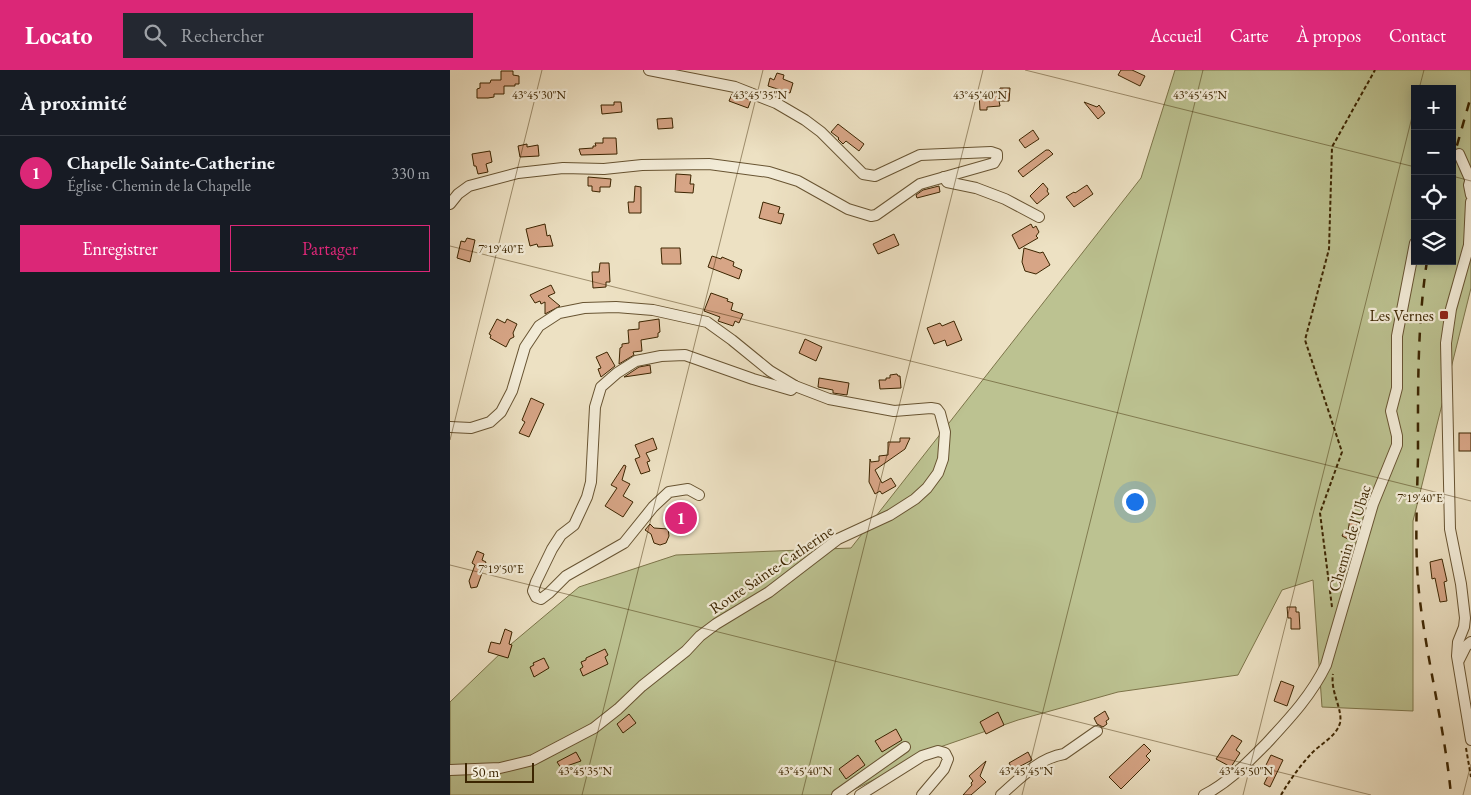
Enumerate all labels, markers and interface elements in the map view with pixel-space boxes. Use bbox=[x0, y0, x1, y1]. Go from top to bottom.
search box bbox=[123, 13, 473, 58]
text: Locato bbox=[25, 20, 93, 51]
icon: search bbox=[141, 21, 169, 49]
text: Rechercher bbox=[181, 23, 264, 48]
text: Accueil bbox=[1150, 24, 1202, 47]
text: Carte bbox=[1230, 24, 1269, 47]
text: À propos bbox=[1297, 24, 1361, 47]
text: Contact bbox=[1389, 24, 1446, 47]
map controls bbox=[1411, 85, 1456, 265]
button: + bbox=[1411, 85, 1456, 130]
text: 43°45'30"N bbox=[512, 87, 566, 103]
text: 43°45'35"N bbox=[733, 87, 787, 103]
text: 43°45'40"N bbox=[953, 87, 1007, 103]
text: 43°45'45"N bbox=[1173, 87, 1227, 103]
text: À proximité bbox=[20, 89, 127, 116]
button: − bbox=[1411, 130, 1456, 175]
text: Chapelle Sainte-Catherine bbox=[67, 150, 275, 175]
text: 1 bbox=[32, 163, 40, 184]
text: 330 m bbox=[391, 163, 430, 184]
text: Église · Chemin de la Chapelle bbox=[67, 175, 251, 196]
button: locate bbox=[1411, 175, 1456, 220]
button: layers bbox=[1411, 220, 1456, 265]
button: Enregistrer bbox=[20, 225, 220, 272]
button: Partager bbox=[230, 225, 430, 272]
text: 7°19'40"E bbox=[478, 241, 524, 257]
place label: Les Vernes bbox=[1369, 305, 1434, 326]
marker: Les Vernes bbox=[1438, 309, 1450, 321]
street label: Chemin de l'Ubac bbox=[1323, 482, 1376, 594]
your location bbox=[1122, 489, 1148, 515]
text: 7°19'40"E bbox=[1397, 490, 1443, 506]
pin: 1 bbox=[665, 499, 697, 537]
street label: Route Sainte-Catherine bbox=[705, 520, 837, 619]
text: 7°19'50"E bbox=[478, 561, 524, 577]
scale bar bbox=[465, 760, 534, 783]
text: 50 m bbox=[472, 763, 499, 781]
text: 43°45'35"N bbox=[558, 763, 612, 779]
text: 43°45'40"N bbox=[778, 763, 832, 779]
text: 43°45'45"N bbox=[999, 763, 1053, 779]
text: 43°45'50"N bbox=[1219, 763, 1273, 779]

